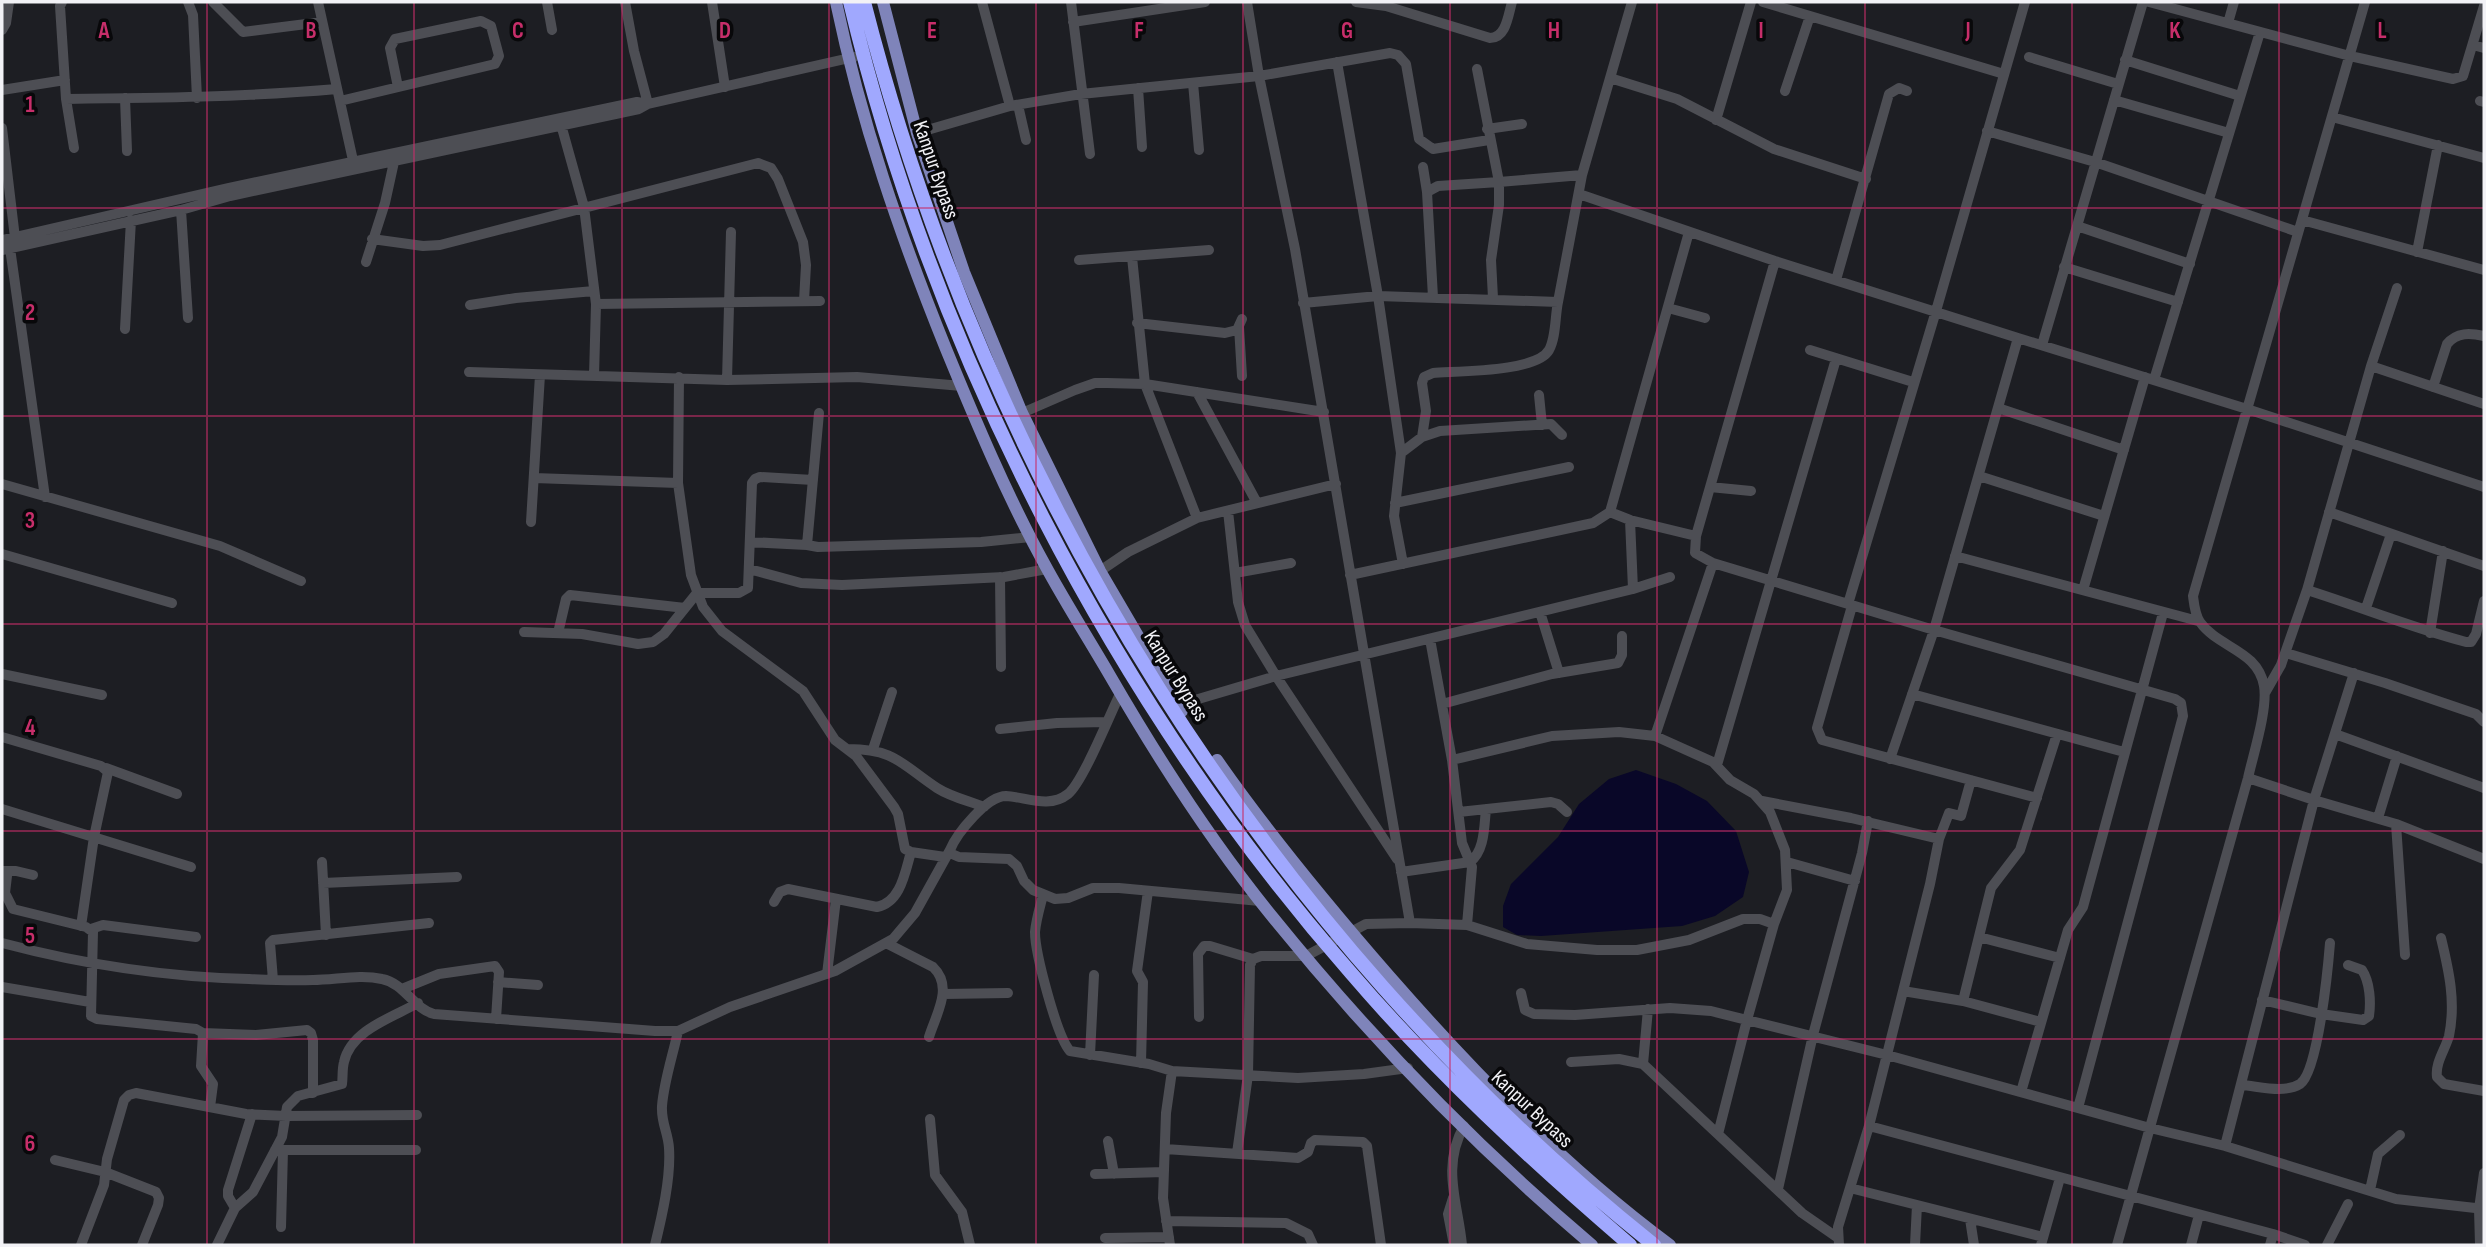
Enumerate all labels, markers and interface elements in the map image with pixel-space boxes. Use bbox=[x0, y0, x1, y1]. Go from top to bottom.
text: A bbox=[98, 17, 111, 45]
text: B bbox=[306, 17, 317, 45]
text: C bbox=[512, 17, 524, 45]
text: D bbox=[719, 17, 731, 45]
text: E bbox=[927, 17, 937, 45]
text: F bbox=[1134, 17, 1144, 45]
text: G bbox=[1341, 17, 1353, 45]
text: H bbox=[1548, 17, 1560, 45]
text: I bbox=[1758, 17, 1764, 45]
text: J bbox=[1964, 17, 1971, 45]
text: K bbox=[2169, 17, 2181, 45]
text: L bbox=[2377, 17, 2387, 45]
text: 1 bbox=[25, 91, 35, 119]
street label: Kanpur Bypass bbox=[908, 118, 964, 222]
text: 2 bbox=[25, 299, 35, 327]
text: 3 bbox=[25, 507, 35, 535]
street label: Kanpur Bypass bbox=[1138, 626, 1214, 726]
text: 4 bbox=[25, 714, 36, 742]
text: 5 bbox=[25, 922, 35, 950]
street label: Kanpur Bypass bbox=[1486, 1065, 1578, 1153]
text: 6 bbox=[25, 1130, 35, 1158]

